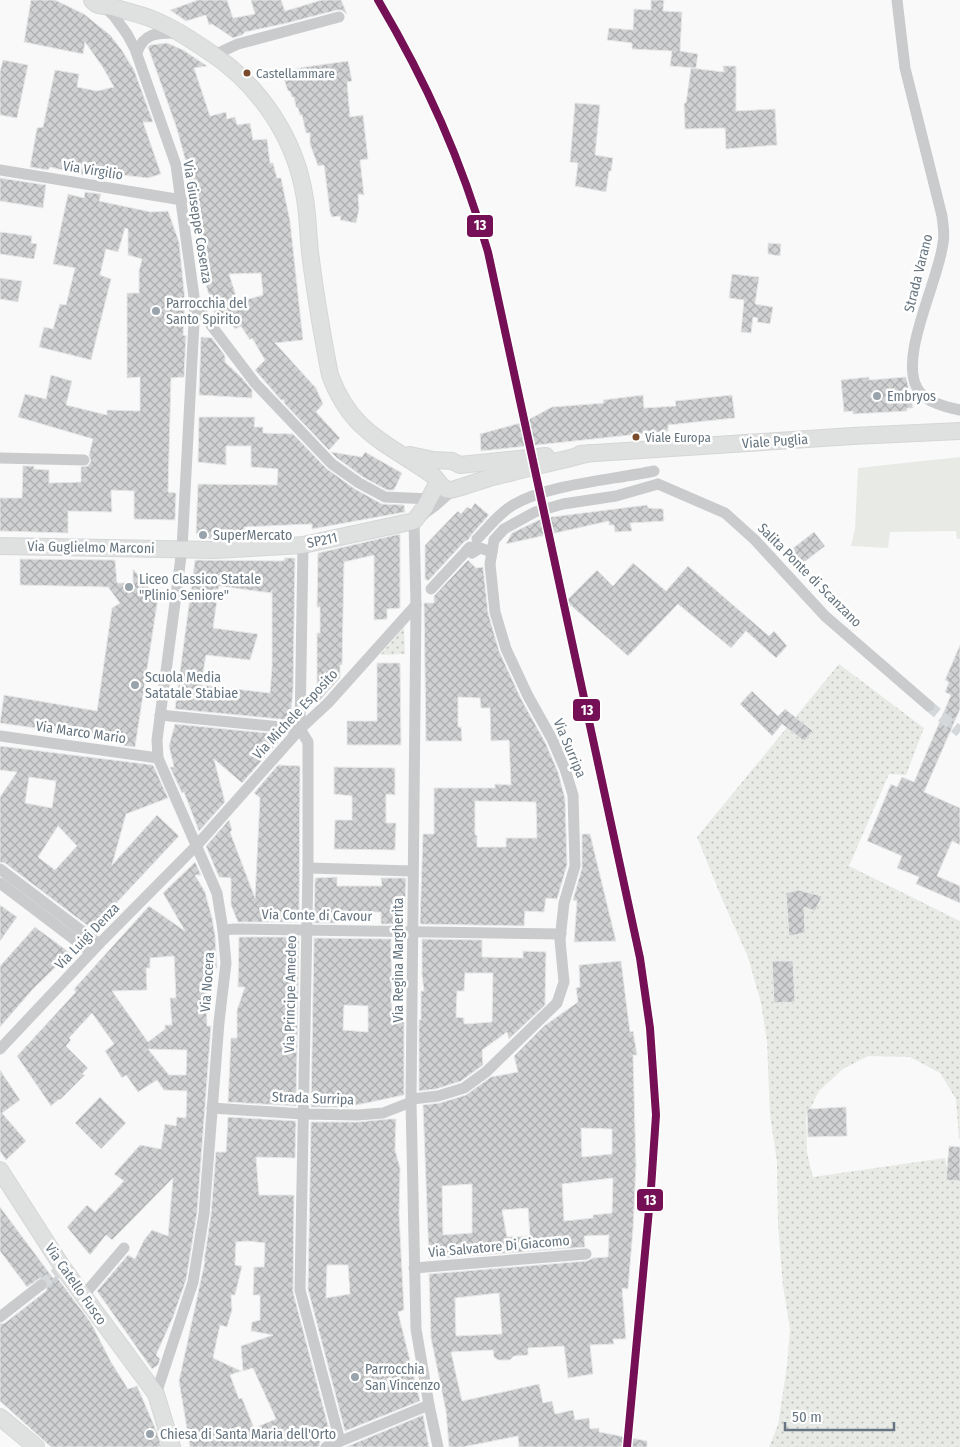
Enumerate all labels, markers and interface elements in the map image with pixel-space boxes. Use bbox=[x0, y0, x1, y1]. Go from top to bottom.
place label: Castellammare bbox=[256, 66, 335, 81]
marker: Castellammare bbox=[242, 68, 252, 78]
street label: Via Virgilio bbox=[62, 157, 124, 184]
street label: Via Giuseppe Cosenza bbox=[179, 159, 216, 285]
line badge: 13 bbox=[466, 214, 494, 238]
text: 13 bbox=[474, 217, 487, 234]
street label: Strada Varano bbox=[901, 232, 936, 314]
place label: Parrocchia del Santo Spirito bbox=[166, 295, 247, 328]
marker: Parrocchia del Santo Spirito bbox=[150, 305, 162, 317]
place label: Embryos bbox=[887, 388, 936, 405]
marker: Embryos bbox=[871, 390, 883, 402]
place label: Viale Europa bbox=[645, 430, 711, 445]
street label: Viale Puglia bbox=[741, 431, 809, 452]
marker: Viale Europa bbox=[631, 432, 641, 442]
street label: Salita Ponte di Scanzano bbox=[754, 520, 865, 631]
place label: SuperMercato bbox=[213, 527, 292, 544]
marker: SuperMercato bbox=[197, 529, 209, 541]
street label: SP211 bbox=[305, 529, 339, 552]
street label: Via Guglielmo Marconi bbox=[27, 538, 155, 557]
place label: Liceo Classico Statale "Plinio Seniore" bbox=[139, 571, 261, 604]
marker: Liceo Classico Statale "Plinio Seniore" bbox=[123, 581, 135, 593]
street label: Via Michele Esposito bbox=[249, 666, 341, 763]
place label: Scuola Media Satatale Stabiae bbox=[145, 669, 238, 702]
marker: Scuola Media Satatale Stabiae bbox=[129, 679, 141, 691]
line badge: 13 bbox=[572, 698, 601, 722]
text: 13 bbox=[581, 702, 594, 719]
street label: Via Surripa bbox=[549, 716, 590, 780]
street label: Via Marco Mario bbox=[35, 718, 127, 747]
street label: Via Regina Margherita bbox=[390, 897, 407, 1022]
street label: Via Luigi Denza bbox=[51, 900, 123, 973]
street label: Via Conte di Cavour bbox=[262, 906, 373, 925]
street label: Via Principe Amedeo bbox=[281, 935, 300, 1053]
street label: Via Nocera bbox=[197, 951, 218, 1013]
street label: Strada Surripa bbox=[272, 1089, 355, 1108]
line badge: 13 bbox=[636, 1188, 664, 1212]
text: 13 bbox=[644, 1192, 657, 1209]
street label: Via Salvatore Di Giacomo bbox=[428, 1232, 570, 1261]
street label: Via Catello Fusco bbox=[41, 1240, 110, 1328]
place label: Parrocchia San Vincenzo bbox=[365, 1361, 440, 1394]
marker: Parrocchia San Vincenzo bbox=[349, 1371, 361, 1383]
scale bar bbox=[785, 1400, 894, 1432]
text: 50 m bbox=[792, 1408, 822, 1426]
place label: Chiesa di Santa Maria dell'Orto bbox=[160, 1426, 336, 1443]
marker: Chiesa di Santa Maria dell'Orto bbox=[144, 1428, 156, 1440]

